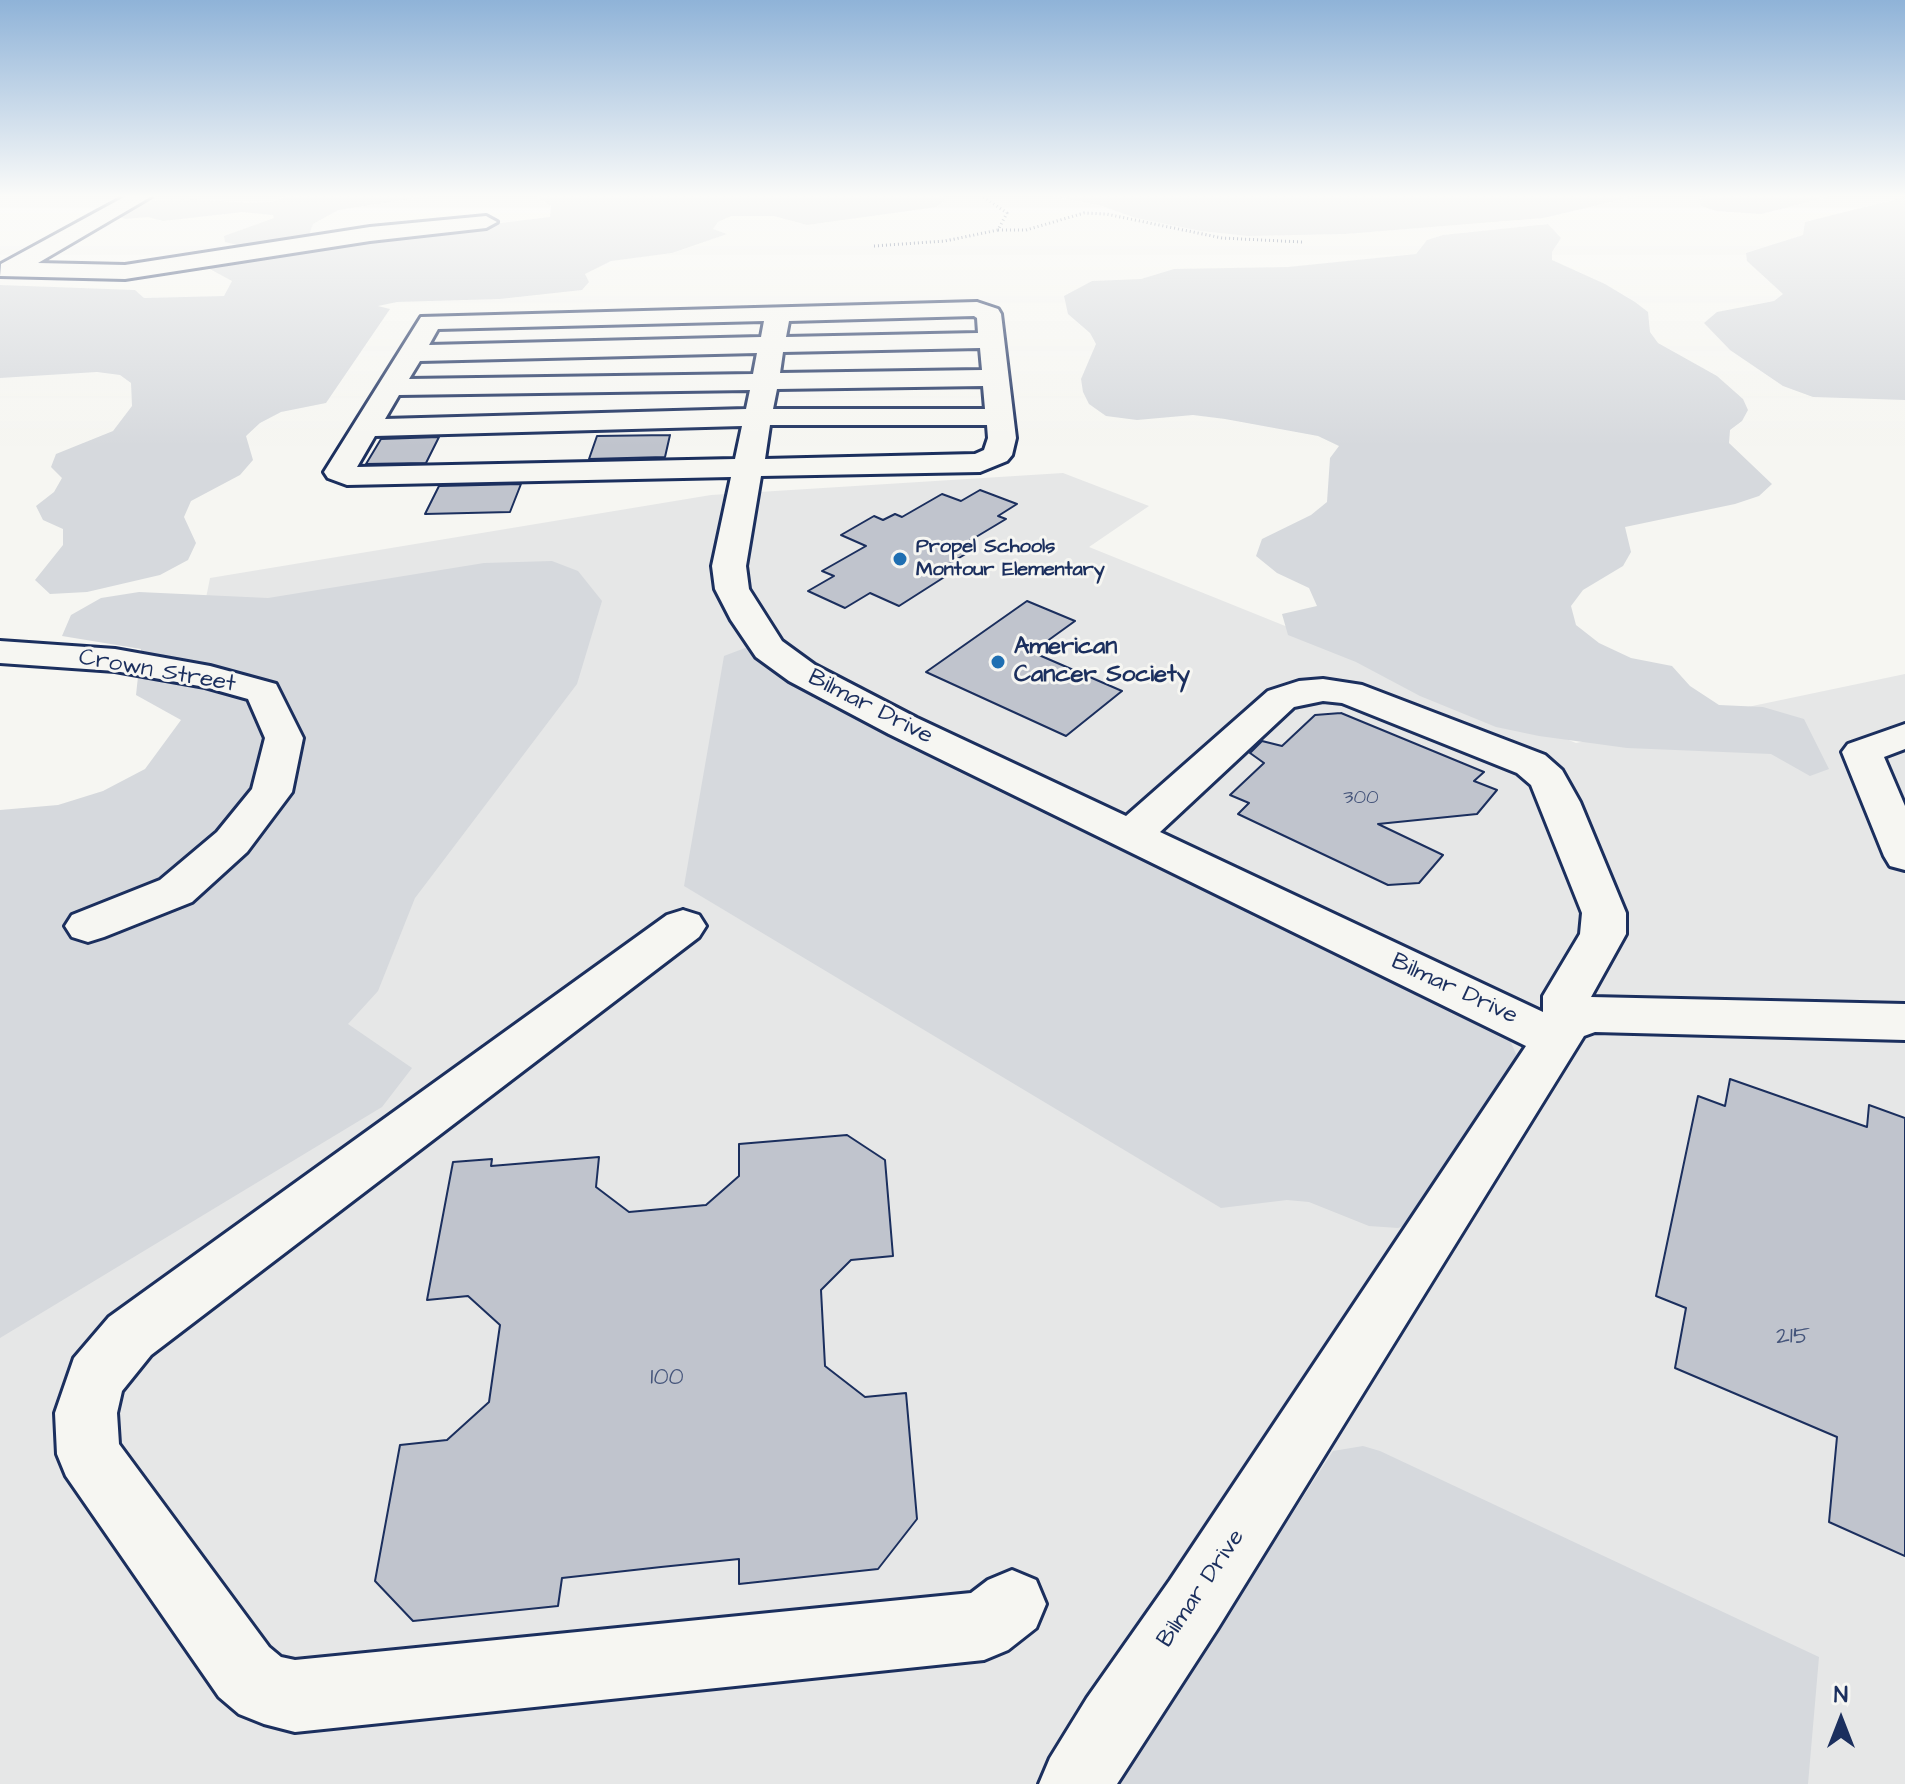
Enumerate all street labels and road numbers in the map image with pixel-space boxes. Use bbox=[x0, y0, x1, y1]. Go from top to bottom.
street label: Crown Street bbox=[76, 644, 238, 700]
street label: Bilmar Drive bbox=[803, 664, 937, 752]
street label: Bilmar Drive bbox=[1386, 948, 1522, 1032]
street label: Bilmar Drive bbox=[1152, 1525, 1252, 1653]

